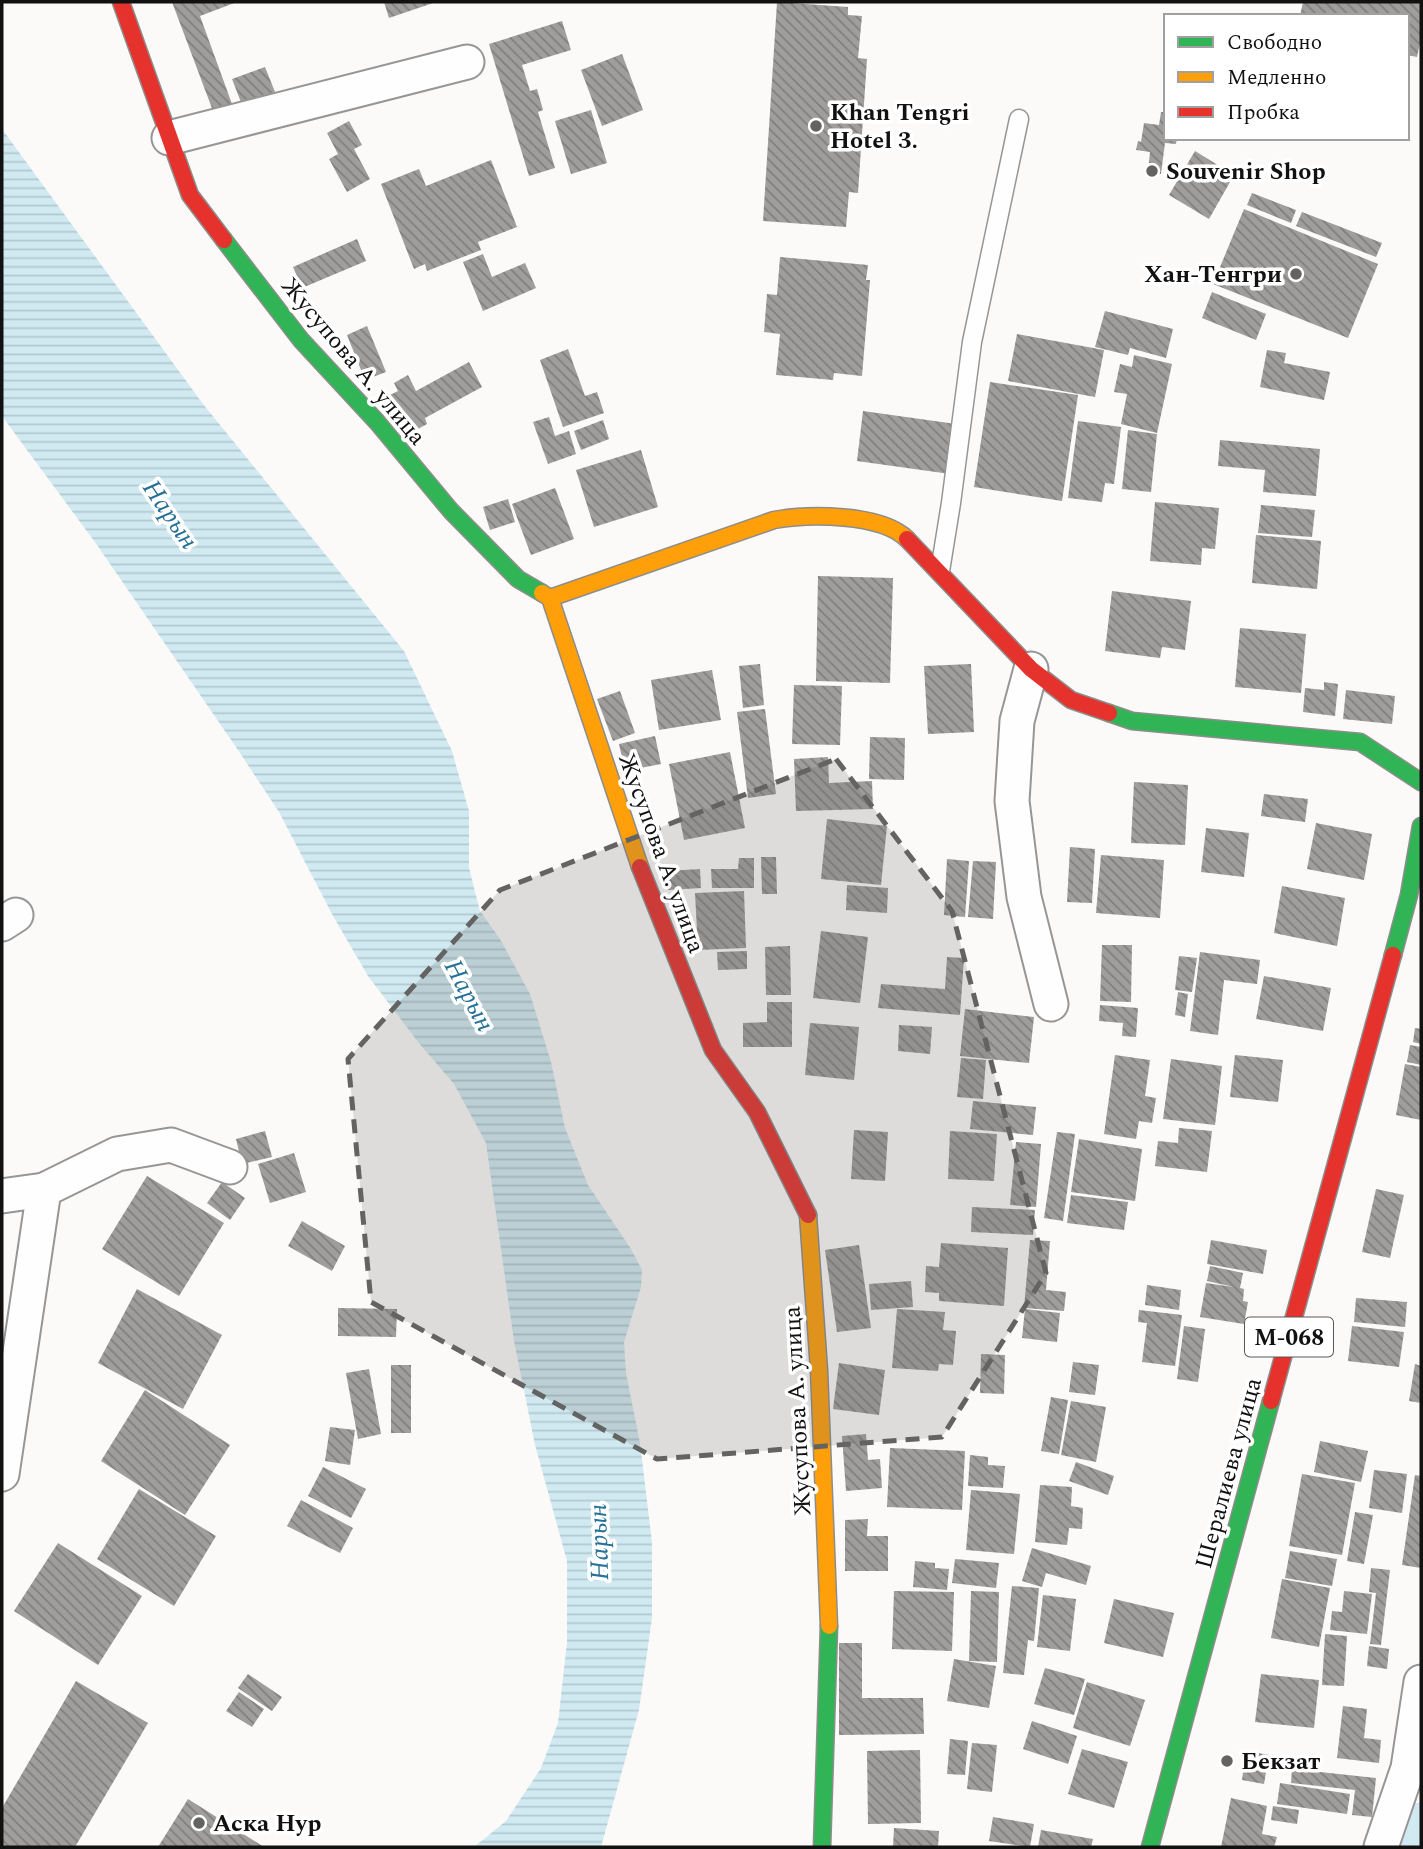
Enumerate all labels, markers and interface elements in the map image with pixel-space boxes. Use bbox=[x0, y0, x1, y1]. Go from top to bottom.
legend bbox=[1164, 14, 1409, 140]
text: Свободно bbox=[1227, 27, 1322, 59]
text: Медленно bbox=[1227, 62, 1326, 94]
place label: Khan Tengri Hotel 3. bbox=[830, 95, 970, 159]
text: Пробка bbox=[1227, 97, 1301, 129]
marker: Khan Tengri Hotel 3. bbox=[808, 118, 824, 134]
place label: Souvenir Shop bbox=[1166, 154, 1326, 190]
marker: Souvenir Shop bbox=[1144, 163, 1160, 179]
place label: Хан-Тенгри bbox=[1144, 257, 1282, 293]
marker: Хан-Тенгри bbox=[1288, 266, 1304, 282]
street label: Жусупова А. улица bbox=[272, 270, 435, 454]
water label: Нарын bbox=[132, 472, 208, 558]
street label: Жусупова А. улица bbox=[608, 748, 714, 958]
water label: Нарын bbox=[433, 952, 505, 1039]
street label: Жусупова А. улица bbox=[775, 1305, 821, 1517]
road number: М-068 bbox=[1245, 1318, 1333, 1356]
street label: Шералиева улица bbox=[1186, 1373, 1272, 1573]
water label: Нарын bbox=[578, 1502, 620, 1581]
place label: Бекзат bbox=[1241, 1744, 1320, 1780]
marker: Бекзат bbox=[1219, 1753, 1235, 1769]
place label: Аска Нур bbox=[213, 1806, 321, 1842]
marker: Аска Нур bbox=[191, 1815, 207, 1831]

